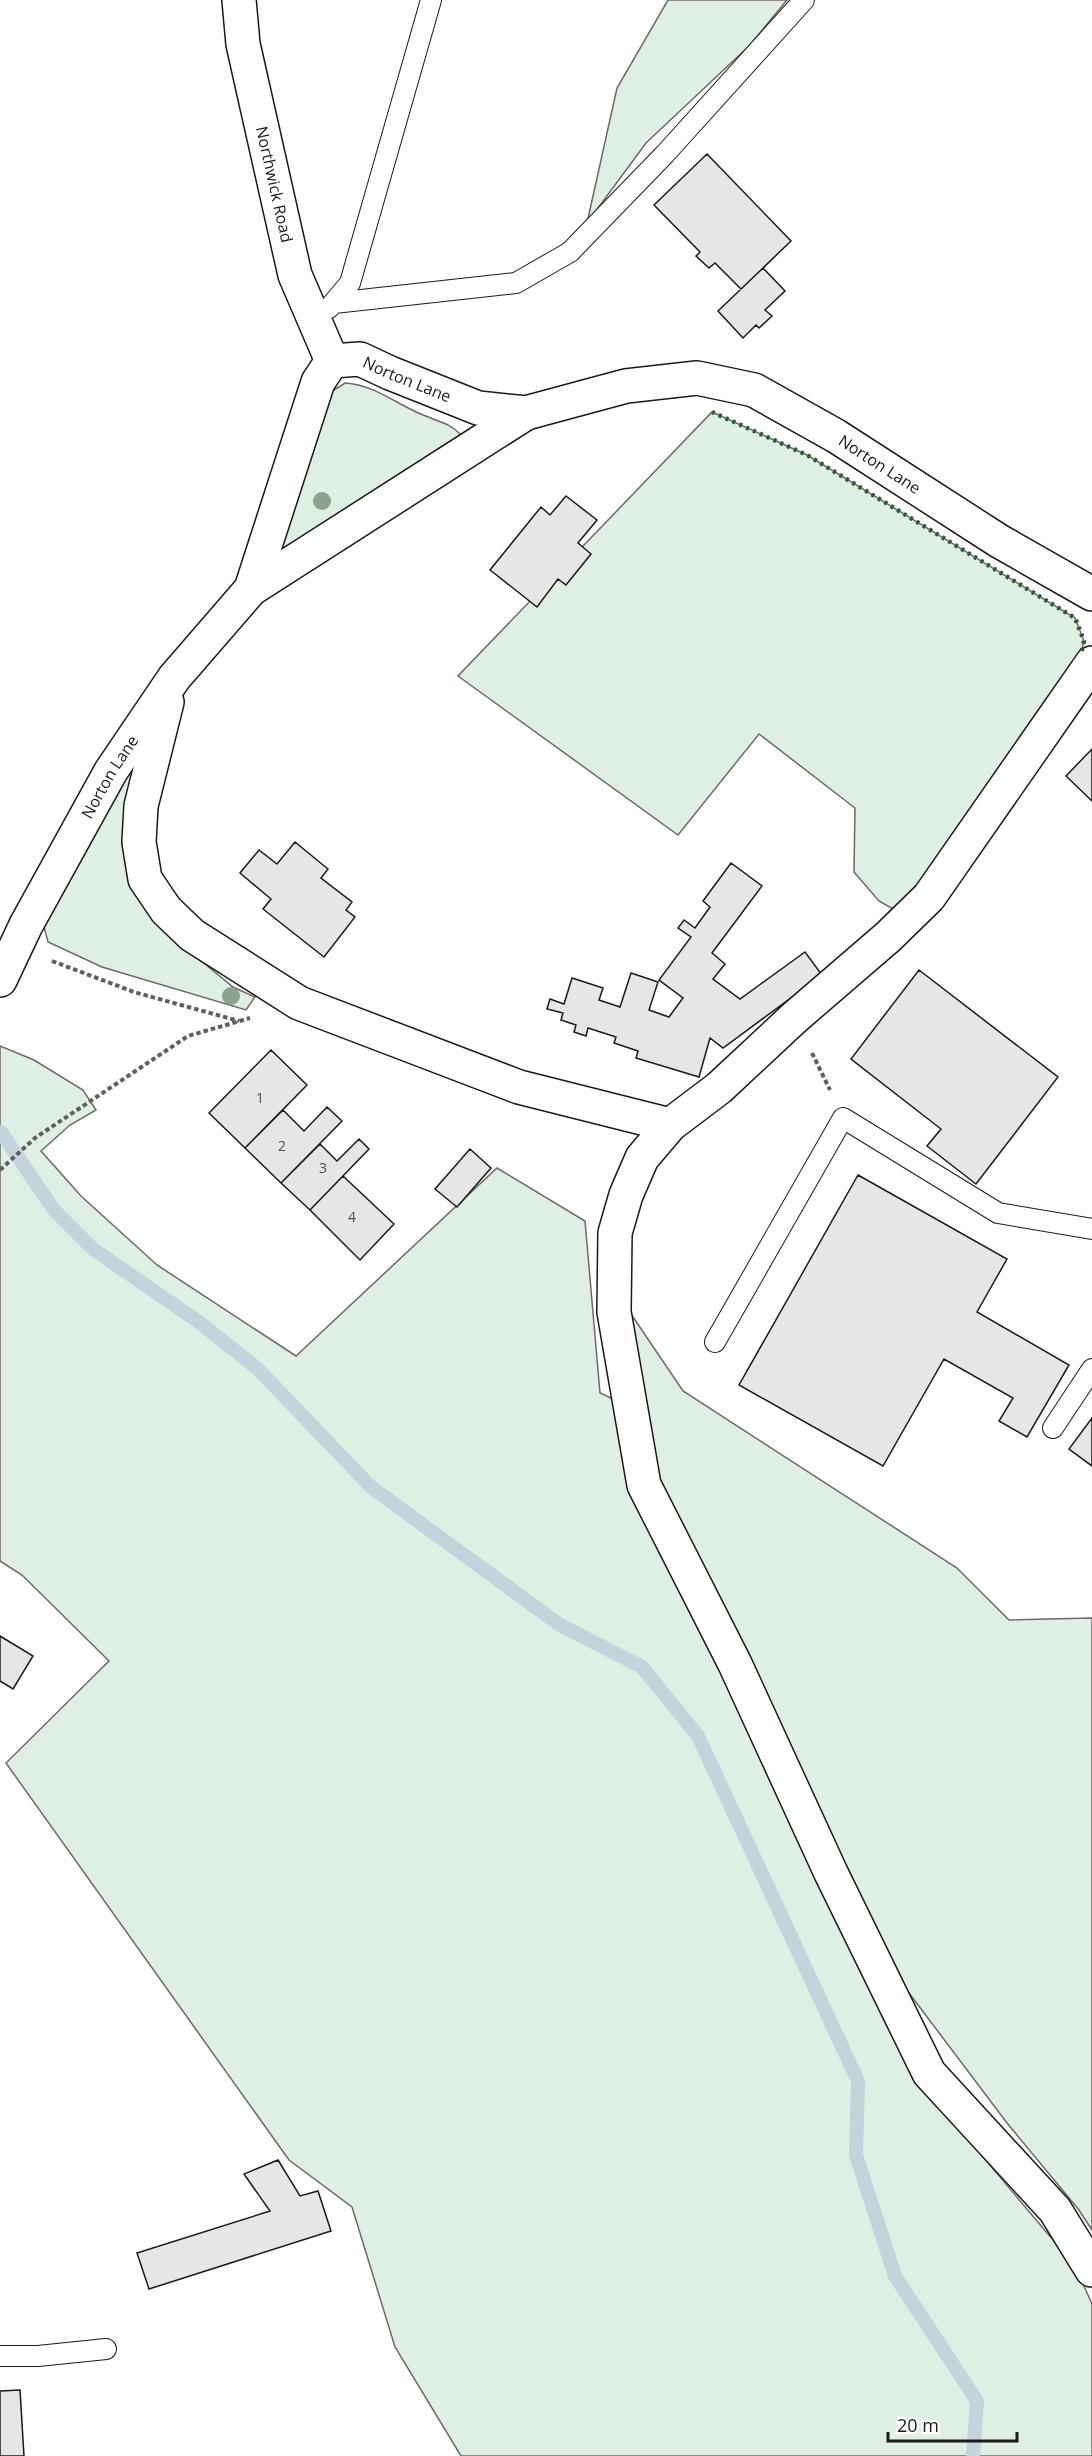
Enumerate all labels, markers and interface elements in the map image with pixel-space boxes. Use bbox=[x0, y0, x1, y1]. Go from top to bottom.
street label: Northwick Road bbox=[251, 124, 298, 245]
street label: Norton Lane bbox=[360, 351, 455, 407]
street label: Norton Lane bbox=[834, 430, 925, 499]
street label: Norton Lane bbox=[76, 731, 143, 822]
house number: 1 bbox=[256, 1088, 264, 1107]
house number: 2 bbox=[278, 1136, 286, 1155]
house number: 3 bbox=[319, 1158, 327, 1177]
house number: 4 bbox=[348, 1207, 356, 1226]
scale bar bbox=[888, 2405, 1017, 2443]
text: 20 m bbox=[897, 2413, 939, 2437]

